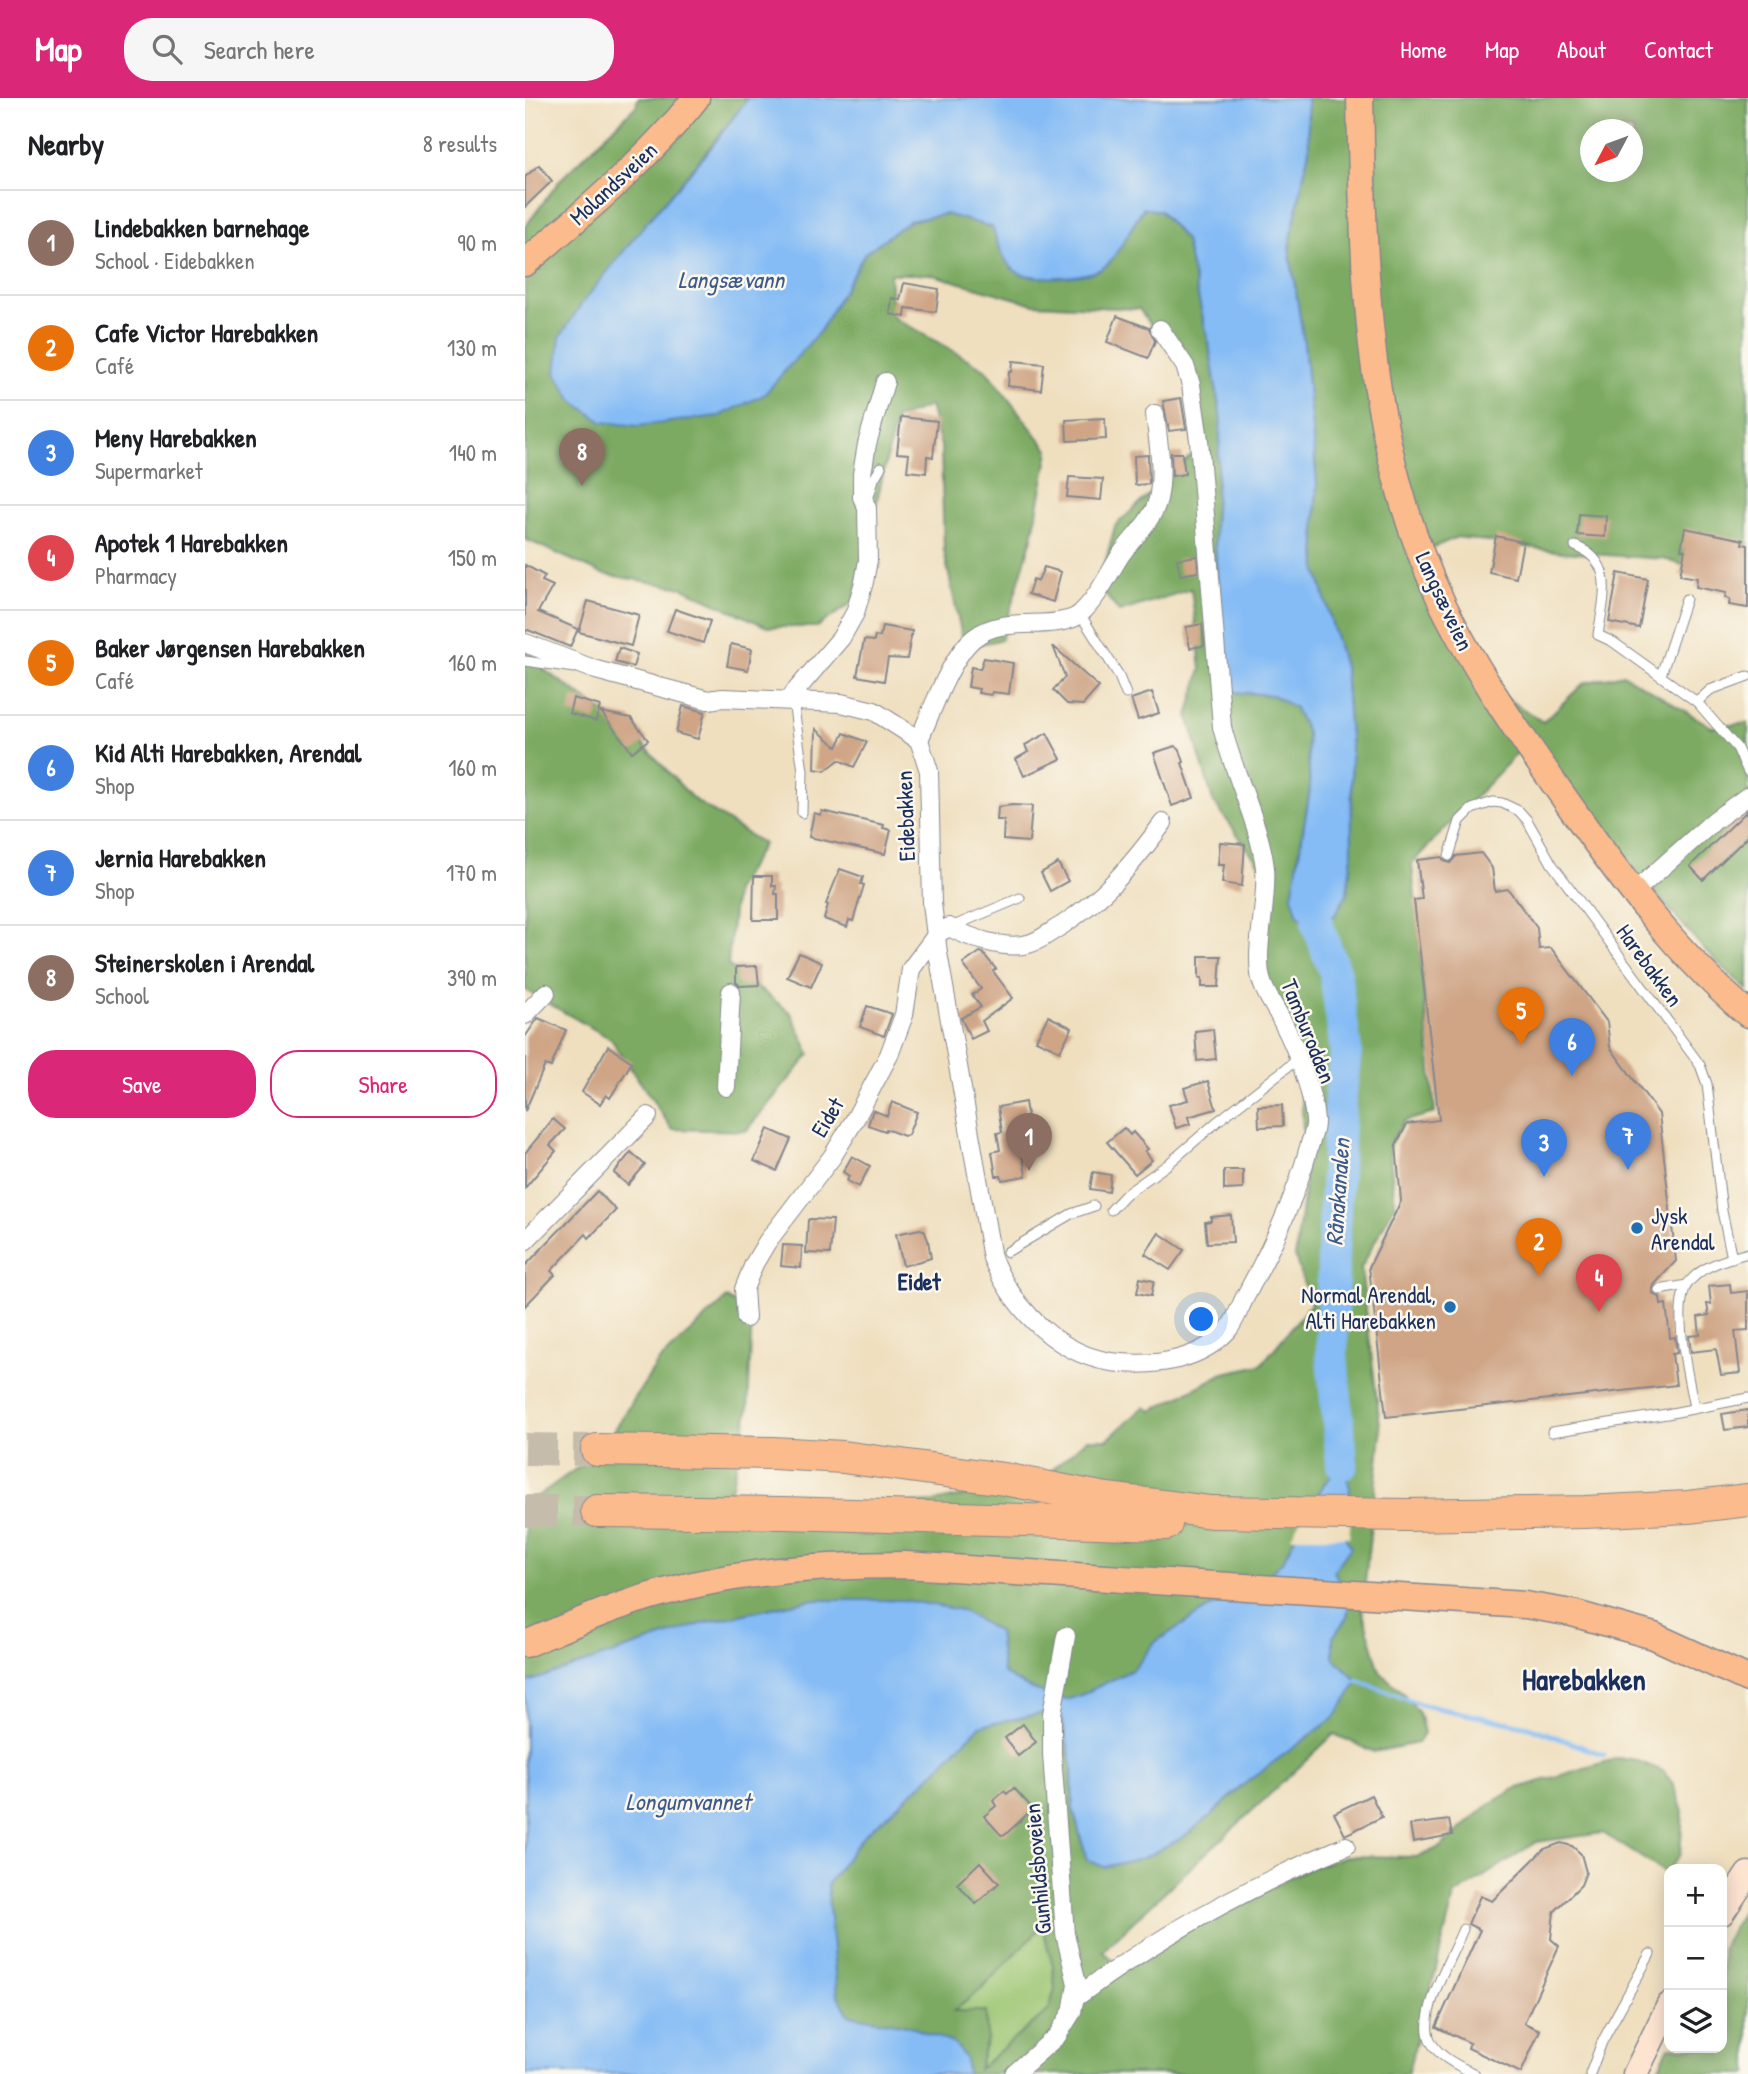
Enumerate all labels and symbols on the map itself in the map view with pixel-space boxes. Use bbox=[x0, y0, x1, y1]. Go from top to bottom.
north arrow bbox=[1580, 119, 1643, 182]
street label: Molandsveien bbox=[562, 134, 664, 232]
water label: Langsævann bbox=[678, 263, 786, 296]
pin: 8 bbox=[559, 428, 605, 486]
street label: Langsæveien bbox=[1409, 547, 1481, 655]
street label: Eidebakken bbox=[888, 770, 922, 862]
street label: Harebakken bbox=[1610, 917, 1690, 1013]
street label: Tamburodden bbox=[1274, 974, 1344, 1088]
pin: 5 bbox=[1498, 987, 1544, 1045]
pin: 6 bbox=[1549, 1018, 1595, 1076]
street label: Eidet bbox=[803, 1090, 851, 1143]
pin: 7 bbox=[1605, 1112, 1651, 1170]
pin: 1 bbox=[1006, 1113, 1052, 1171]
pin: 3 bbox=[1521, 1119, 1567, 1177]
water label: Rånakanalen bbox=[1317, 1135, 1357, 1246]
place label: Jysk Arendal bbox=[1651, 1200, 1716, 1257]
pin: 2 bbox=[1516, 1218, 1562, 1276]
marker: Jysk Arendal bbox=[1629, 1220, 1645, 1236]
pin: 4 bbox=[1576, 1254, 1622, 1312]
district label: Eidet bbox=[897, 1265, 941, 1297]
place label: Normal Arendal, Alti Harebakken bbox=[1301, 1279, 1436, 1336]
marker: Normal Arendal, Alti Harebakken bbox=[1442, 1299, 1458, 1315]
your location bbox=[1184, 1302, 1218, 1336]
district label: Harebakken bbox=[1522, 1659, 1646, 1699]
water label: Longumvannet bbox=[626, 1785, 754, 1818]
street label: Gunhildsboveien bbox=[1016, 1802, 1058, 1936]

